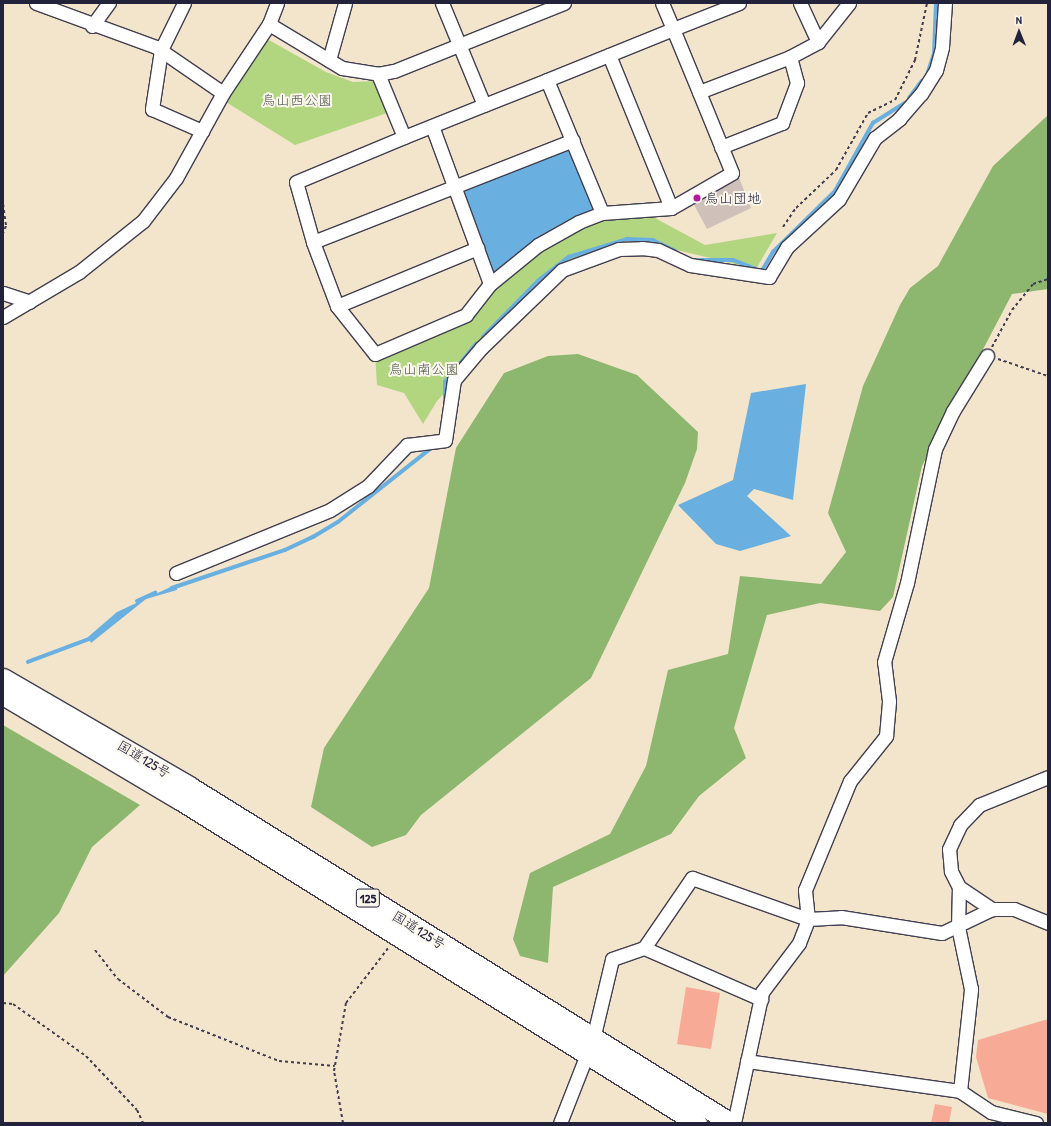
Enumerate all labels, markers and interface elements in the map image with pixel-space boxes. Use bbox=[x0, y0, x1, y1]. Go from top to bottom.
north arrow bbox=[999, 12, 1039, 52]
text: N bbox=[1016, 13, 1022, 27]
park label: 烏山西公園 bbox=[262, 92, 332, 108]
place label: 烏山団地 bbox=[705, 190, 761, 206]
marker: 烏山団地 bbox=[692, 193, 702, 203]
park label: 烏山南公園 bbox=[389, 361, 459, 377]
street label: 国道125号 bbox=[114, 736, 174, 782]
road number: 125 bbox=[355, 887, 381, 909]
street label: 国道125号 bbox=[389, 907, 449, 953]

